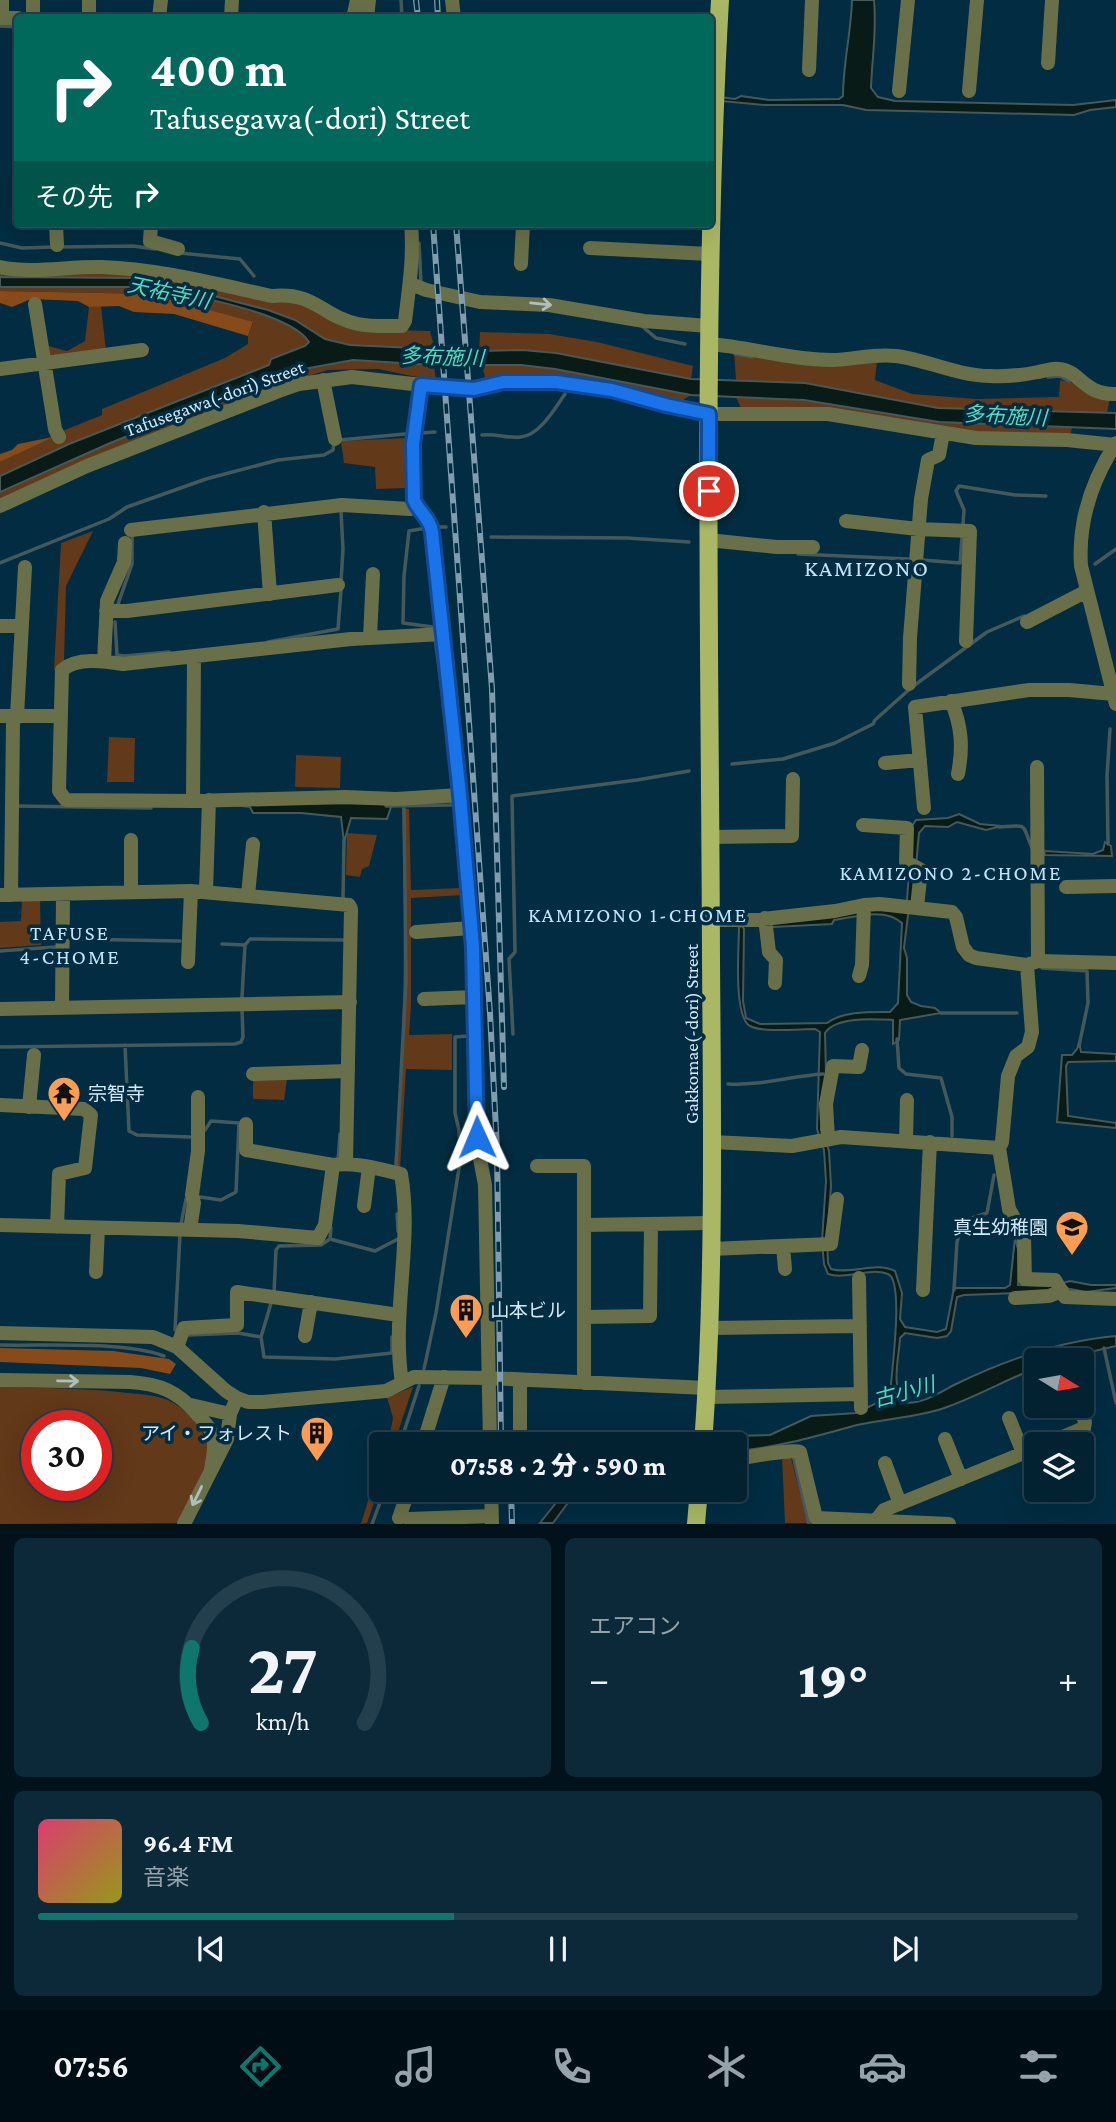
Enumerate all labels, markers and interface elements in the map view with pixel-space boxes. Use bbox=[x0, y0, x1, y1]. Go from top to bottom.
icon: right bbox=[35, 42, 126, 133]
text: 400 m bbox=[150, 42, 287, 97]
text: Tafusegawa(-dori) Street bbox=[150, 100, 470, 136]
icon: right bbox=[127, 175, 165, 213]
text: その先 bbox=[35, 183, 113, 212]
water label: 天祐寺川 bbox=[125, 273, 215, 314]
one-way arrow bbox=[529, 298, 552, 311]
water label: 多布施川 bbox=[400, 344, 486, 371]
street label: Tafusegawa(-dori) Street bbox=[121, 356, 308, 442]
water label: 多布施川 bbox=[962, 402, 1050, 430]
pin bbox=[679, 461, 739, 521]
icon: arrive bbox=[690, 472, 728, 510]
district label: KAMIZONO bbox=[804, 555, 930, 581]
district label: KAMIZONO 2-CHOME bbox=[840, 861, 1062, 885]
district label: KAMIZONO 1-CHOME bbox=[528, 903, 748, 927]
district label: TAFUSE 4-CHOME bbox=[19, 921, 121, 969]
street label: Gakkomae(-dori) Street bbox=[681, 943, 703, 1124]
temple icon: 宗智寺 bbox=[45, 1074, 83, 1123]
place label: 宗智寺 bbox=[88, 1083, 145, 1104]
position arrow bbox=[440, 1100, 514, 1174]
school or university icon: 真生幼稚園 bbox=[1053, 1208, 1091, 1257]
place label: 真生幼稚園 bbox=[953, 1217, 1048, 1238]
building icon: 山本ビル bbox=[447, 1291, 485, 1340]
place label: 山本ビル bbox=[490, 1300, 566, 1321]
north arrow bbox=[1024, 1348, 1094, 1418]
map controls bbox=[1024, 1348, 1094, 1502]
water label: 古小川 bbox=[870, 1372, 939, 1412]
one-way arrow bbox=[56, 1374, 79, 1388]
speed limit sign: 30 bbox=[21, 1410, 112, 1501]
building icon: アイ・フォレスト bbox=[298, 1414, 336, 1463]
place label: アイ・フォレスト bbox=[141, 1423, 292, 1444]
button: layers bbox=[1024, 1432, 1094, 1502]
text: 07:58 · 2 分 · 590 m bbox=[450, 1452, 666, 1481]
one-way arrow bbox=[190, 1485, 204, 1506]
text: エアコン bbox=[589, 1613, 681, 1639]
text: 27 bbox=[247, 1629, 318, 1710]
text: 19° bbox=[798, 1650, 869, 1708]
text: − bbox=[589, 1658, 609, 1700]
text: + bbox=[1058, 1658, 1078, 1700]
text: km/h bbox=[256, 1708, 309, 1735]
text: 96.4 FM bbox=[143, 1829, 233, 1858]
text: 音楽 bbox=[143, 1864, 189, 1890]
icon: previous bbox=[192, 1930, 230, 1968]
icon: pause bbox=[539, 1930, 577, 1968]
icon: next bbox=[886, 1930, 924, 1968]
icon: directions bbox=[236, 2042, 285, 2091]
icon: music bbox=[391, 2042, 440, 2091]
icon: phone bbox=[547, 2042, 596, 2091]
icon: climate bbox=[702, 2042, 751, 2091]
icon: car bbox=[858, 2042, 907, 2091]
icon: filters bbox=[1014, 2042, 1063, 2091]
text: 07:56 bbox=[53, 2048, 129, 2084]

